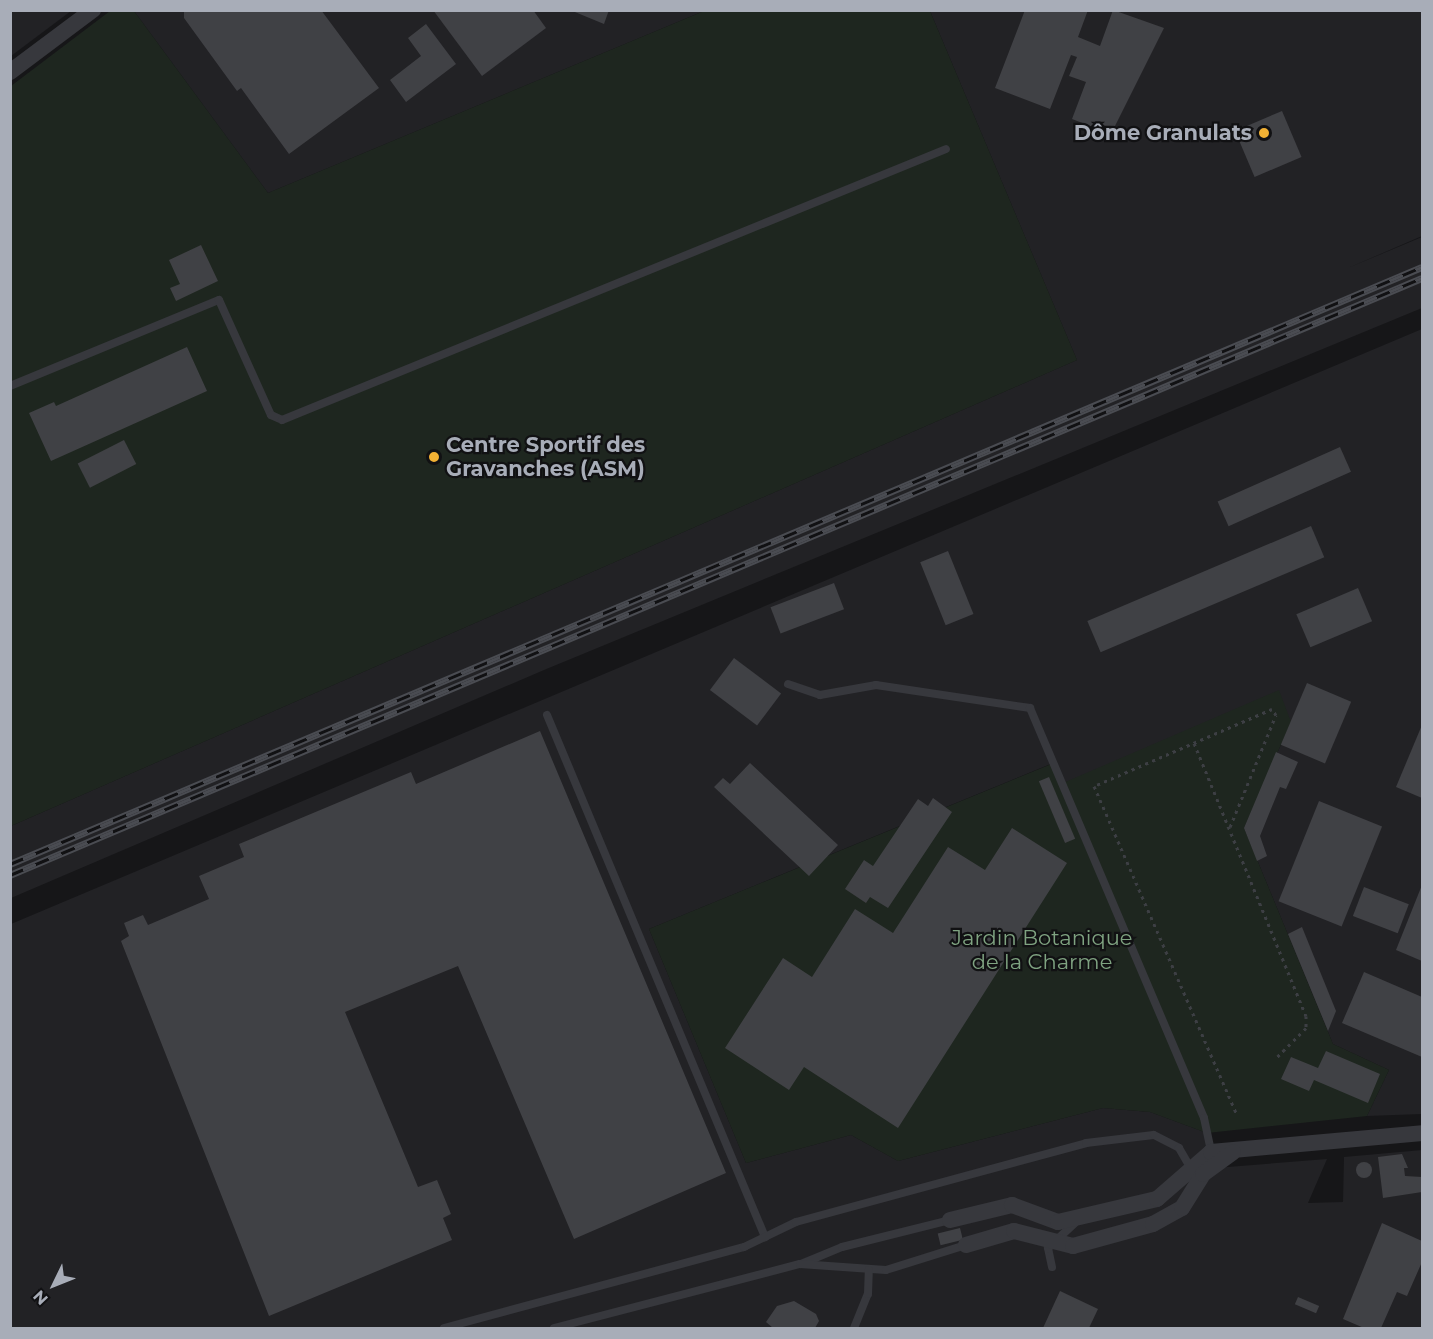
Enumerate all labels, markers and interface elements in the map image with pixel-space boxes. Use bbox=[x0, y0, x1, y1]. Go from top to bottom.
place label: Dôme Granulats bbox=[1074, 120, 1252, 146]
marker: Dôme Granulats bbox=[1257, 126, 1271, 140]
place label: Centre Sportif des Gravanches (ASM) bbox=[446, 432, 645, 482]
marker: Centre Sportif des Gravanches (ASM) bbox=[427, 450, 441, 464]
park label: Jardin Botanique de la Charme bbox=[951, 925, 1133, 975]
north arrow bbox=[24, 1255, 84, 1315]
text: N bbox=[29, 1286, 52, 1309]

